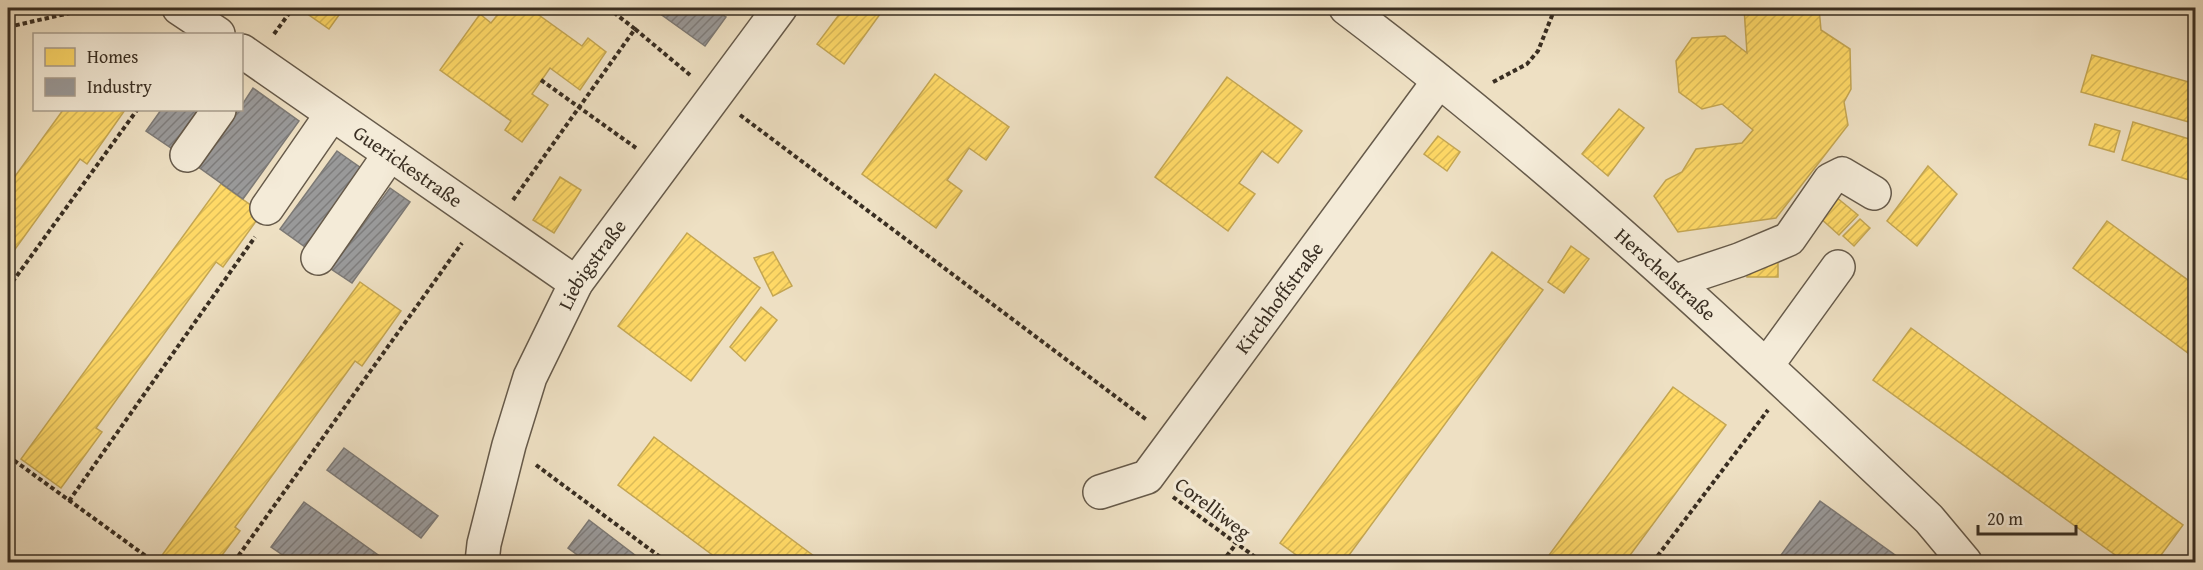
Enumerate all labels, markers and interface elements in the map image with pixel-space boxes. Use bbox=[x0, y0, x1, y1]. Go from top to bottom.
legend bbox=[33, 33, 243, 111]
text: Homes bbox=[87, 43, 138, 70]
text: Industry bbox=[87, 73, 152, 100]
street label: Guerickestraße bbox=[348, 118, 469, 214]
street label: Liebigstraße bbox=[550, 213, 633, 314]
street label: Herschelstraße bbox=[1609, 220, 1723, 327]
street label: Kirchhoffstraße bbox=[1228, 235, 1330, 360]
street label: Corelliweg bbox=[1169, 469, 1257, 546]
scale bar bbox=[1978, 498, 2076, 536]
text: 20 m bbox=[1987, 505, 2023, 532]

